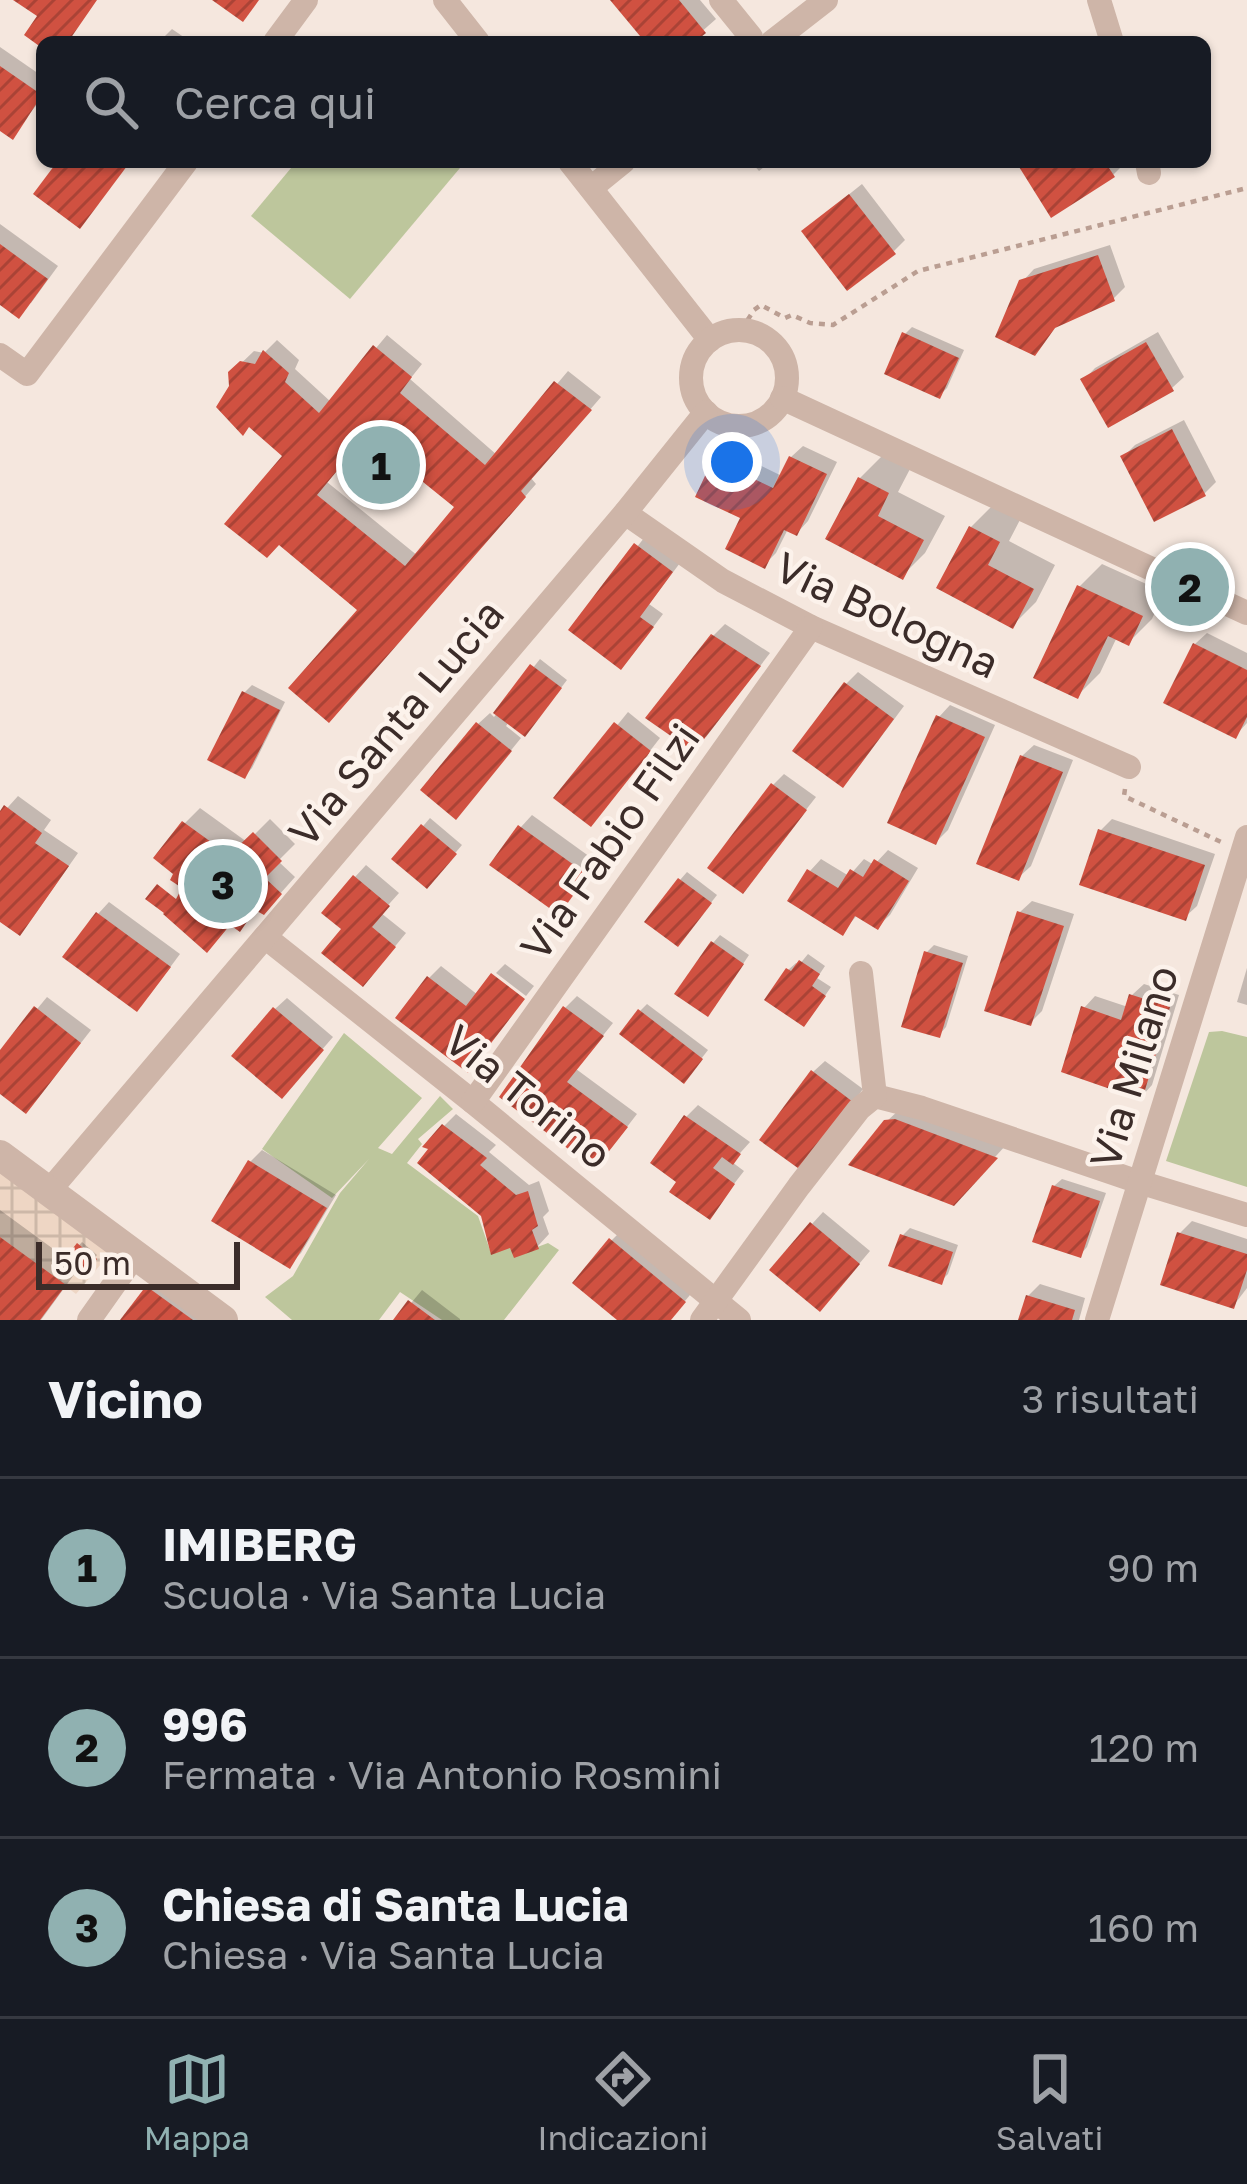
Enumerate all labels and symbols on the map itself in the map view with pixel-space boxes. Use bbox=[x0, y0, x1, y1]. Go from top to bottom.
pin: 1 bbox=[342, 420, 420, 510]
your location bbox=[702, 432, 762, 492]
street label: Via Bologna bbox=[768, 541, 1007, 688]
pin: 2 bbox=[1151, 542, 1229, 632]
street label: Via Santa Lucia bbox=[277, 589, 513, 856]
street label: Via Fabio Filzi bbox=[509, 714, 709, 969]
pin: 3 bbox=[184, 839, 262, 929]
street label: Via Milano bbox=[1079, 959, 1188, 1174]
street label: Via Torino bbox=[435, 1014, 622, 1179]
scale bar bbox=[36, 1236, 240, 1289]

